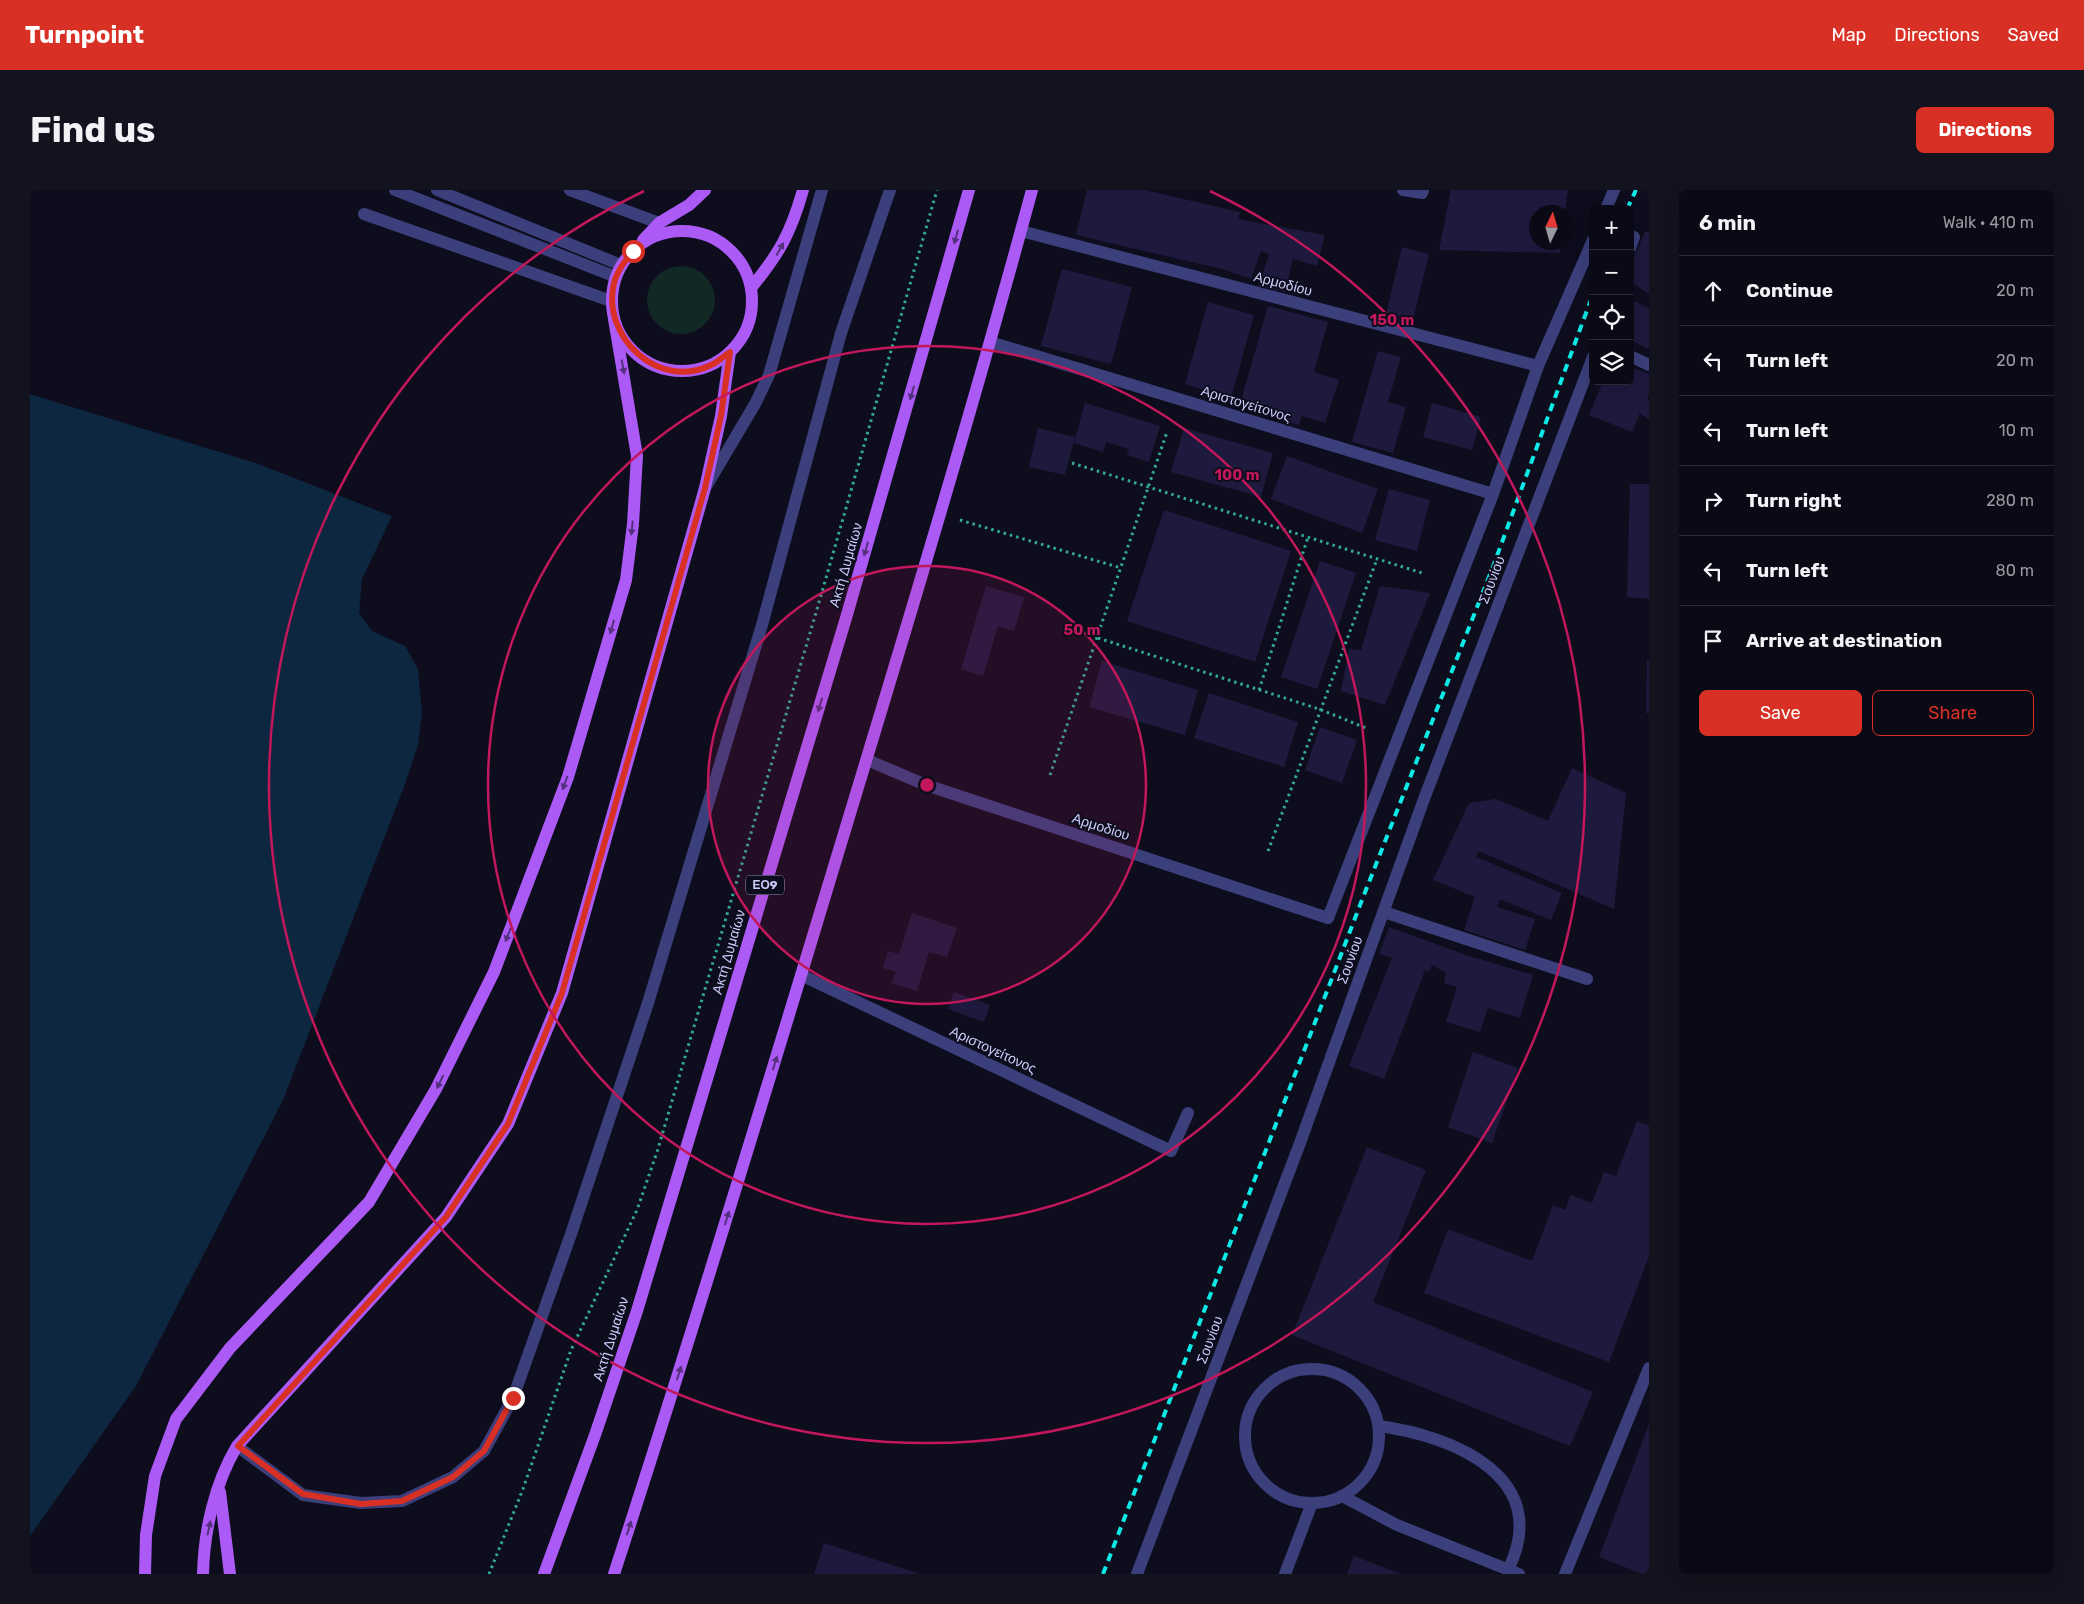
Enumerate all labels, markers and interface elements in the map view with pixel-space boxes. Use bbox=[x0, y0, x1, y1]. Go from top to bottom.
text: Turnpoint bbox=[25, 21, 144, 49]
text: Map bbox=[1831, 24, 1866, 46]
text: Directions bbox=[1894, 24, 1980, 46]
text: Saved bbox=[2008, 24, 2059, 46]
button: Directions bbox=[1916, 107, 2054, 153]
text: Find us bbox=[30, 109, 155, 151]
north arrow bbox=[1529, 205, 1574, 250]
map controls bbox=[1589, 205, 1634, 385]
button: + bbox=[1589, 205, 1634, 250]
text: 6 min bbox=[1699, 210, 1756, 235]
text: Walk · 410 m bbox=[1943, 213, 2034, 232]
one-way arrow bbox=[952, 230, 960, 245]
route start bbox=[622, 240, 645, 263]
one-way arrow bbox=[776, 242, 784, 256]
button: − bbox=[1589, 250, 1634, 295]
street label: Αρμοδίου bbox=[1252, 268, 1314, 300]
icon: ahead bbox=[1699, 277, 1727, 305]
text: Continue bbox=[1746, 279, 1833, 302]
text: 20 m bbox=[1996, 281, 2034, 300]
button: locate bbox=[1589, 295, 1634, 340]
text: 150 m bbox=[1370, 311, 1414, 329]
button: layers bbox=[1589, 340, 1634, 385]
icon: left bbox=[1699, 347, 1727, 375]
text: Turn left bbox=[1746, 349, 1828, 372]
text: 20 m bbox=[1996, 351, 2034, 370]
one-way arrow bbox=[619, 359, 627, 374]
street label: Αριστογείτονος bbox=[1199, 382, 1293, 426]
one-way arrow bbox=[907, 386, 915, 401]
icon: left bbox=[1699, 417, 1727, 445]
text: Turn left bbox=[1746, 419, 1828, 442]
text: 10 m bbox=[1999, 421, 2034, 440]
text: 100 m bbox=[1215, 466, 1259, 484]
icon: right bbox=[1699, 487, 1727, 515]
text: Turn right bbox=[1746, 489, 1841, 512]
text: 280 m bbox=[1986, 491, 2034, 510]
one-way arrow bbox=[628, 520, 636, 536]
street label: Ακτή Δυμαίων bbox=[826, 521, 866, 609]
one-way arrow bbox=[861, 542, 869, 557]
street label: Σουνίου bbox=[1475, 554, 1509, 606]
icon: left bbox=[1699, 557, 1727, 585]
text: Turn left bbox=[1746, 559, 1828, 582]
text: 80 m bbox=[1996, 561, 2034, 580]
one-way arrow bbox=[608, 620, 616, 635]
text: 50 m bbox=[1064, 621, 1100, 639]
icon: arrive bbox=[1699, 627, 1727, 655]
text: Arrive at destination bbox=[1746, 629, 1942, 652]
button: Save bbox=[1699, 690, 1862, 736]
button: Share bbox=[1872, 690, 2034, 736]
one-way arrow bbox=[815, 698, 823, 713]
one-way arrow bbox=[561, 776, 569, 791]
centre of rings bbox=[918, 776, 936, 794]
street label: Αρμοδίου bbox=[1070, 810, 1132, 844]
road number: ΕΟ9 bbox=[746, 876, 784, 894]
street label: Ακτή Δυμαίων bbox=[709, 908, 749, 996]
one-way arrow bbox=[504, 928, 512, 943]
street label: Σουνίου bbox=[1334, 934, 1366, 986]
street label: Αριστογείτονος bbox=[947, 1023, 1039, 1077]
one-way arrow bbox=[771, 1055, 779, 1070]
one-way arrow bbox=[436, 1075, 444, 1089]
one-way arrow bbox=[724, 1210, 732, 1225]
street label: Ακτή Δυμαίων bbox=[589, 1295, 633, 1383]
street label: Σουνίου bbox=[1193, 1314, 1227, 1366]
one-way arrow bbox=[676, 1366, 683, 1381]
route end bbox=[502, 1387, 525, 1410]
one-way arrow bbox=[205, 1520, 213, 1535]
one-way arrow bbox=[625, 1520, 633, 1535]

